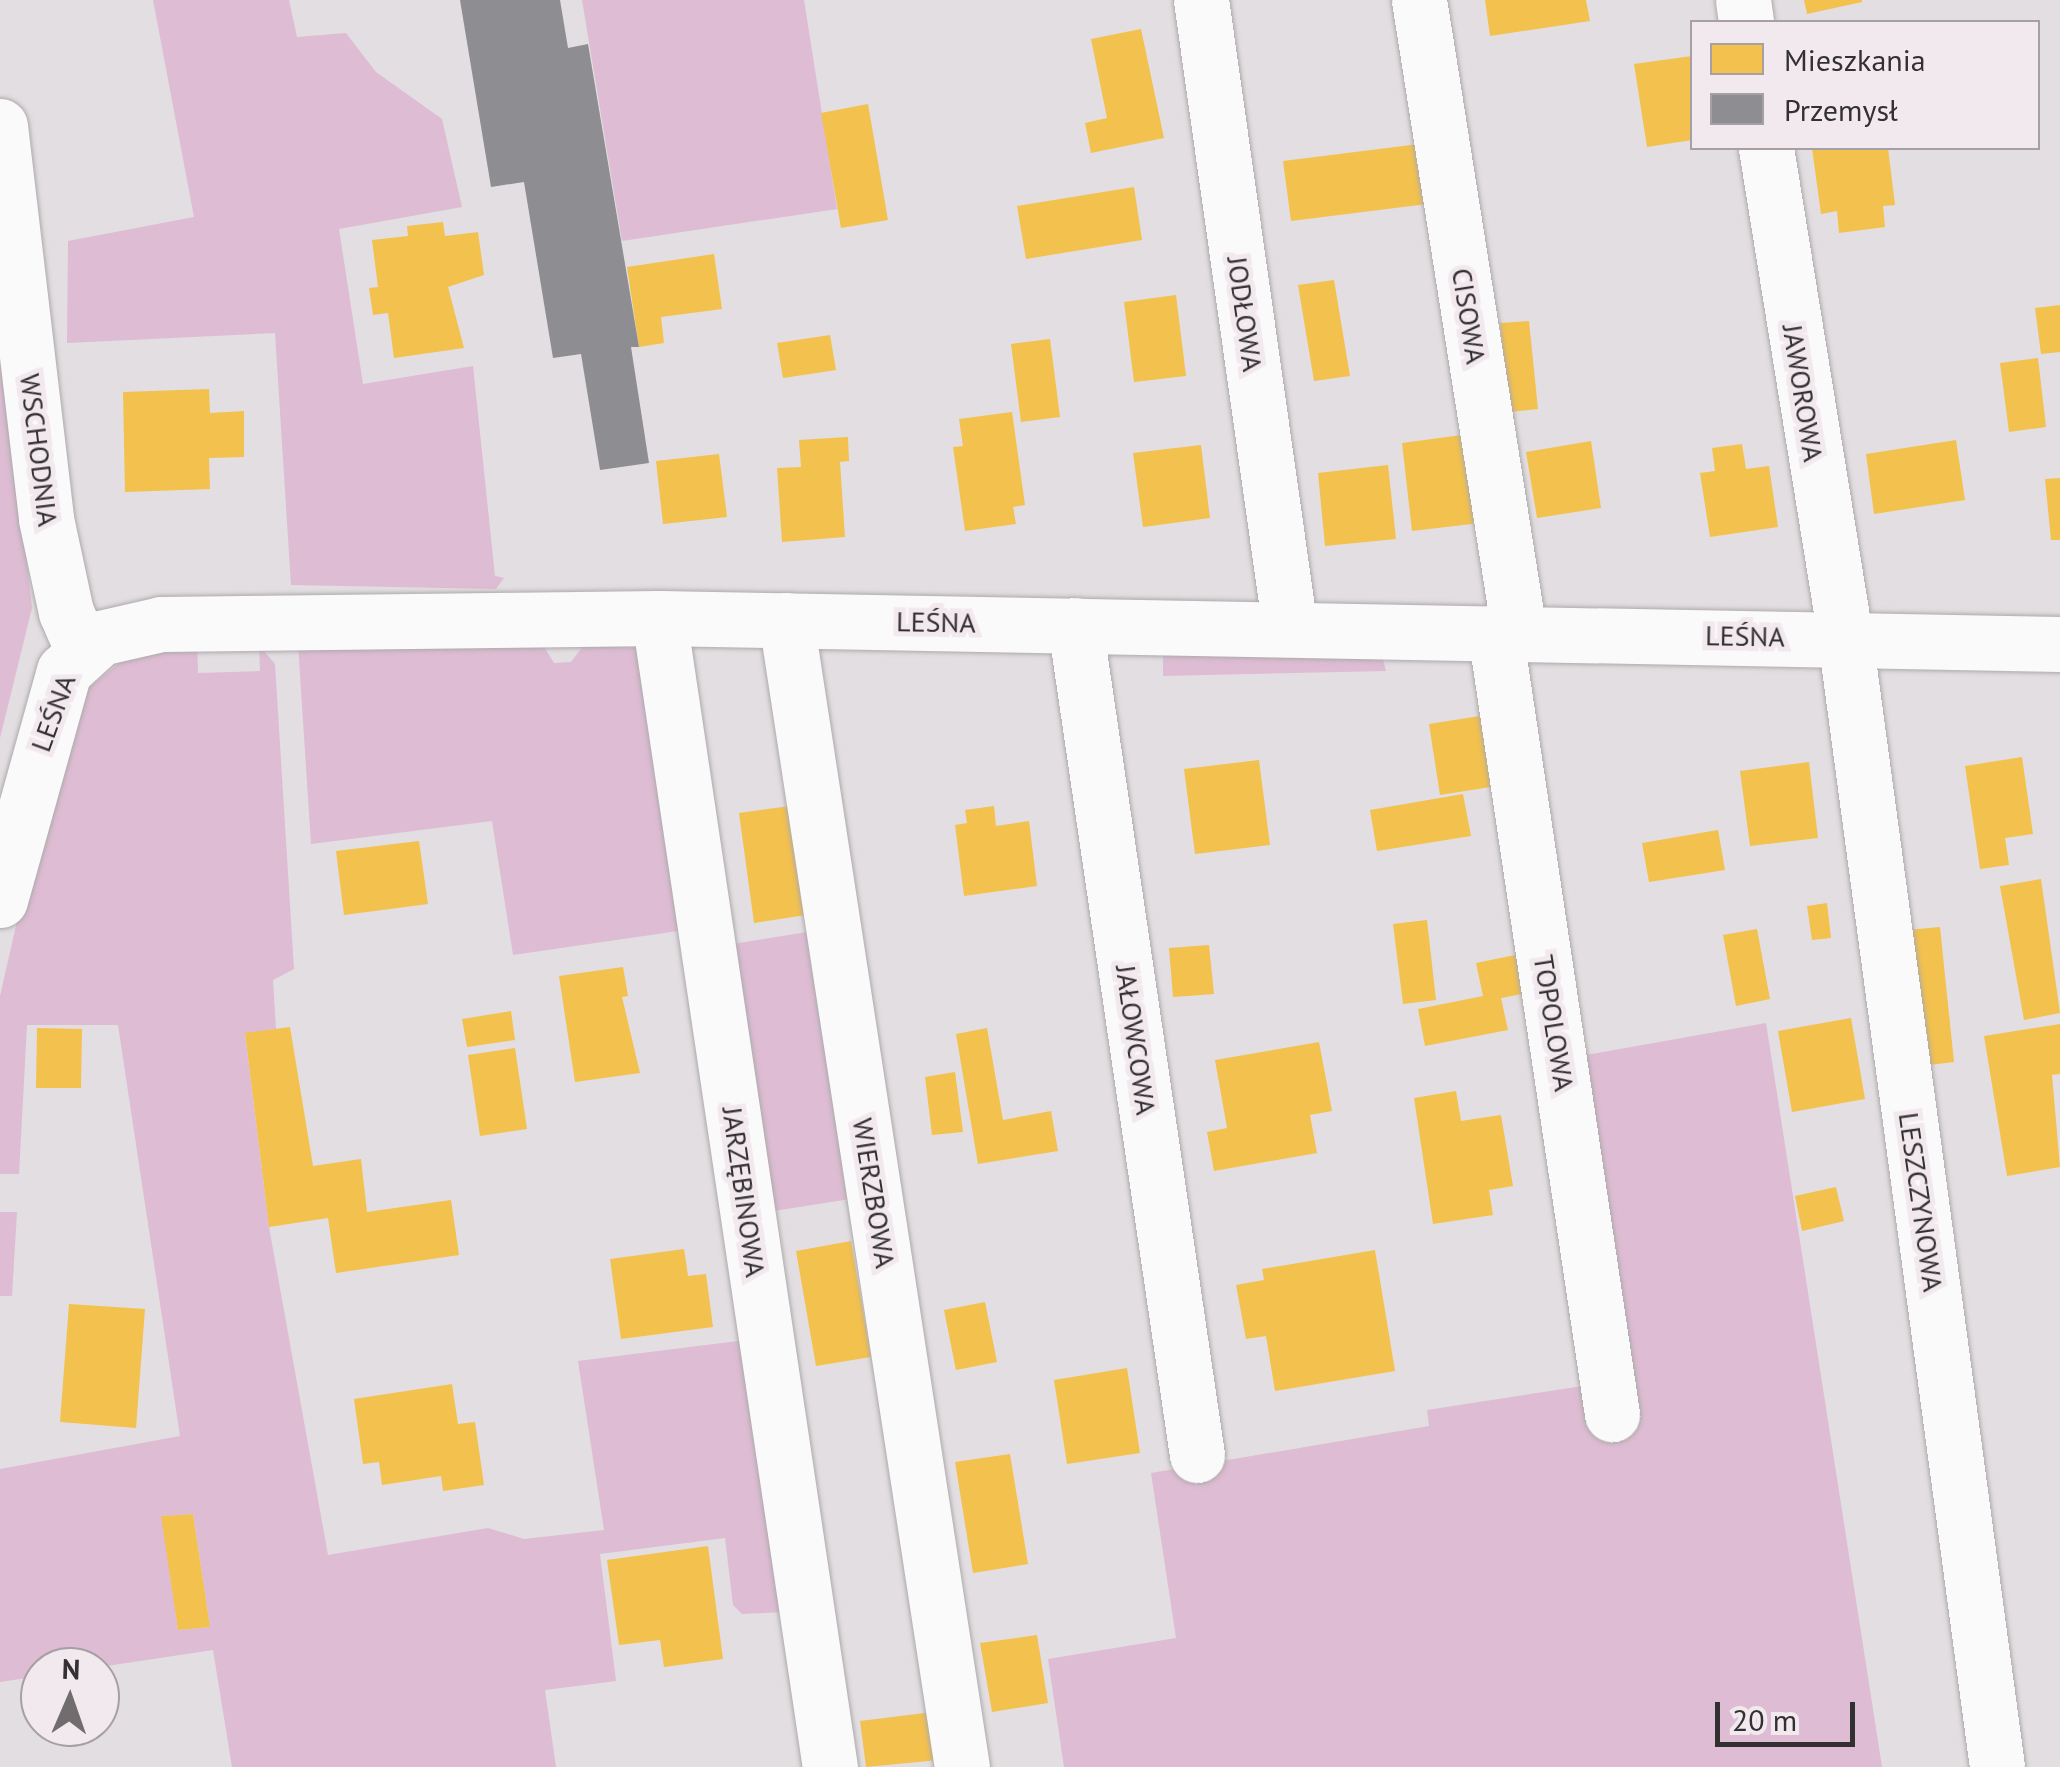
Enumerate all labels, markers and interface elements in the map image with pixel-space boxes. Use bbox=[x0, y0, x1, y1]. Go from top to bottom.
legend bbox=[1690, 20, 2040, 150]
text: Mieszkania bbox=[1784, 40, 1926, 79]
text: Przemysł bbox=[1784, 90, 1898, 129]
street label: JODŁOWA bbox=[1220, 254, 1270, 374]
street label: CISOWA bbox=[1445, 266, 1493, 366]
street label: JAWOROWA bbox=[1776, 322, 1830, 464]
street label: WSCHODNIA bbox=[13, 372, 65, 528]
street label: LEŚNA bbox=[896, 605, 976, 639]
street label: LEŚNA bbox=[1705, 619, 1785, 653]
street label: LEŚNA bbox=[24, 670, 82, 756]
street label: TOPOLOWA bbox=[1527, 952, 1581, 1094]
street label: JAŁOWCOWA bbox=[1109, 963, 1163, 1117]
street label: JARZĘBINOWA bbox=[715, 1105, 773, 1279]
street label: LESZCZYNOWA bbox=[1892, 1110, 1950, 1294]
street label: WIERZBOWA bbox=[846, 1116, 902, 1270]
north arrow bbox=[20, 1647, 120, 1747]
text: N bbox=[61, 1650, 81, 1687]
scale bar bbox=[1720, 1682, 1860, 1744]
text: 20 m bbox=[1732, 1700, 1797, 1739]

